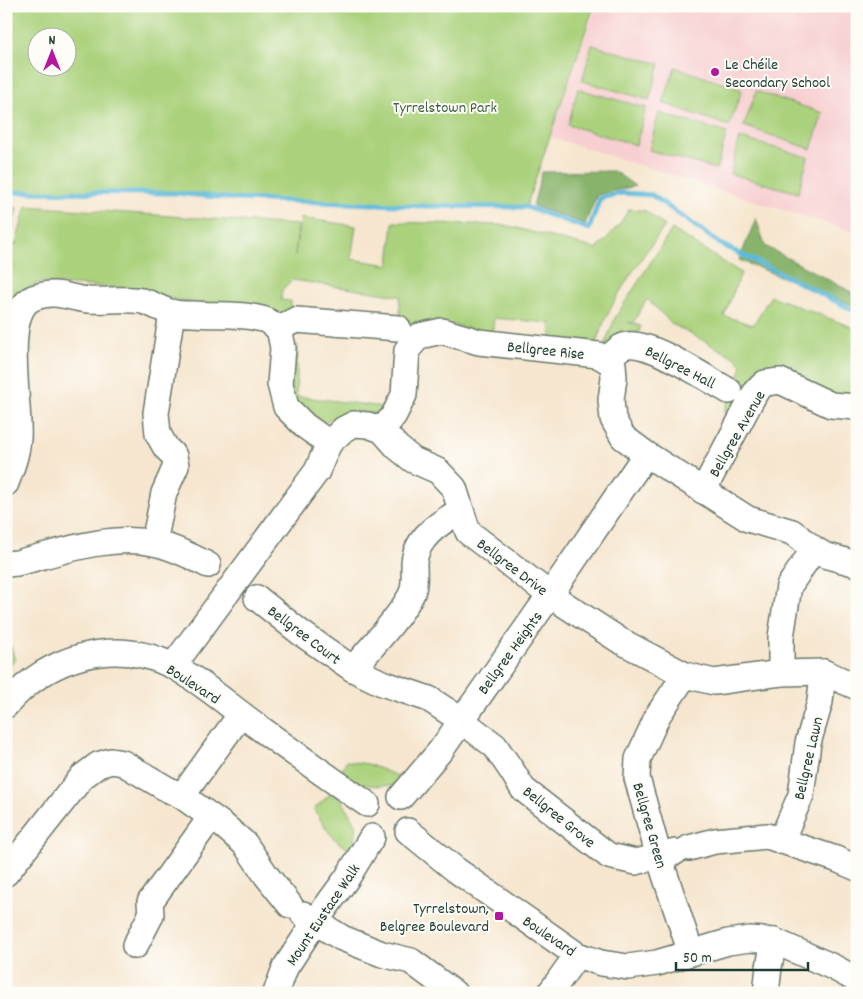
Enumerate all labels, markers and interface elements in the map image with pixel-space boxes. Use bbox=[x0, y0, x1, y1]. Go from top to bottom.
north arrow bbox=[28, 28, 78, 78]
text: N bbox=[49, 31, 56, 51]
place label: Le Chéile Secondary School bbox=[725, 54, 830, 95]
marker: Le Chéile Secondary School bbox=[709, 66, 721, 78]
park label: Tyrrelstown Park bbox=[393, 97, 497, 120]
street label: Bellgree Rise bbox=[506, 336, 585, 367]
street label: Bellgree Hall bbox=[641, 341, 719, 396]
street label: Bellgree Avenue bbox=[704, 387, 772, 482]
street label: Bellgree Drive bbox=[471, 534, 552, 602]
street label: Bellgree Court bbox=[262, 601, 345, 671]
street label: Bellgree Heights bbox=[473, 607, 549, 700]
street label: Boulevard bbox=[161, 659, 224, 711]
street label: Bellgree Lawn bbox=[789, 715, 830, 802]
street label: Bellgree Green bbox=[625, 780, 672, 871]
street label: Bellgree Grove bbox=[517, 781, 600, 855]
street label: Mount Eustace Walk bbox=[281, 860, 367, 971]
place label: Tyrrelstown, Belgree Boulevard bbox=[380, 898, 489, 939]
marker: Tyrrelstown, Belgree Boulevard bbox=[493, 910, 505, 922]
street label: Boulevard bbox=[517, 911, 580, 963]
scale bar bbox=[676, 939, 808, 971]
text: 50 m bbox=[683, 948, 712, 970]

